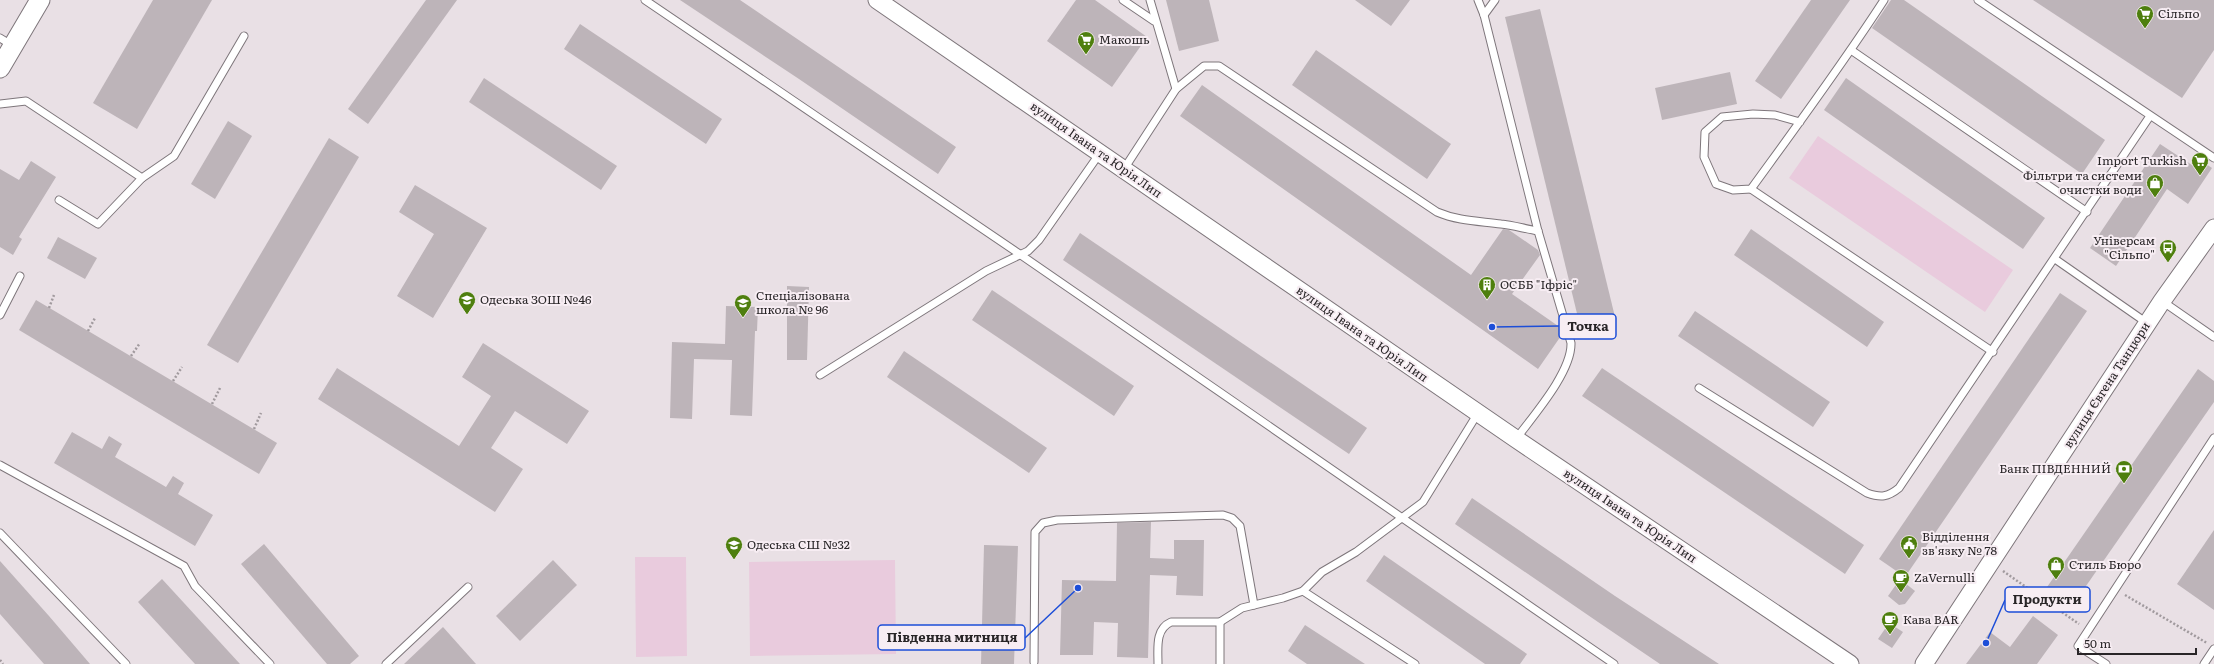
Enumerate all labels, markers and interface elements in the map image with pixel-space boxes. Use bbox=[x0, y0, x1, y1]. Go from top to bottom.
supermarket icon: Сільпо bbox=[2135, 4, 2155, 29]
place label: Сільпо bbox=[2158, 4, 2199, 22]
supermarket icon: Макошь bbox=[1076, 30, 1096, 55]
place label: Макошь bbox=[1099, 30, 1150, 48]
street label: вулиця Івана та Юрія Лип bbox=[1027, 97, 1166, 202]
place label: Import Turkish bbox=[2097, 151, 2187, 169]
supermarket icon: Import Turkish bbox=[2190, 151, 2210, 176]
place label: Фільтри та системи очистки води bbox=[2023, 166, 2142, 198]
shop icon: Фільтри та системи очистки води bbox=[2145, 173, 2165, 198]
place label: Універсам "Сільпо" bbox=[2094, 231, 2155, 263]
bus stop icon: Універсам "Сільпо" bbox=[2158, 238, 2178, 263]
building icon: ОСББ "Іфріс" bbox=[1477, 275, 1497, 300]
place label: ОСББ "Іфріс" bbox=[1500, 275, 1577, 293]
street label: вулиця Івана та Юрія Лип bbox=[1293, 281, 1432, 386]
place label: Спеціалізована школа № 96 bbox=[756, 286, 850, 318]
school or university icon: Одеська ЗОШ №46 bbox=[457, 290, 477, 315]
place label: Одеська ЗОШ №46 bbox=[480, 290, 592, 308]
school or university icon: Спеціалізована школа № 96 bbox=[733, 293, 753, 318]
callout: Точка bbox=[1559, 314, 1616, 339]
text: Точка bbox=[1567, 316, 1609, 335]
street label: вулиця Євгена Танцюри bbox=[2059, 318, 2154, 451]
place label: Банк ПІВДЕННИЙ bbox=[1999, 459, 2111, 477]
bank icon: Банк ПІВДЕННИЙ bbox=[2114, 459, 2134, 484]
street label: вулиця Івана та Юрія Лип bbox=[1560, 464, 1701, 567]
place label: Відділення зв'язку № 78 bbox=[1922, 527, 1998, 559]
public building icon: Відділення зв'язку № 78 bbox=[1899, 534, 1919, 559]
school or university icon: Одеська СШ №32 bbox=[724, 535, 744, 560]
place label: Одеська СШ №32 bbox=[747, 535, 850, 553]
shop icon: Стиль Бюро bbox=[2046, 555, 2066, 580]
place label: Стиль Бюро bbox=[2069, 555, 2141, 573]
cafe icon: ZaVernulli bbox=[1891, 568, 1911, 593]
place label: ZaVernulli bbox=[1914, 568, 1975, 586]
callout: Продукти bbox=[2005, 587, 2090, 612]
text: Продукти bbox=[2012, 589, 2082, 608]
cafe icon: Кава BAR bbox=[1880, 610, 1900, 635]
place label: Кава BAR bbox=[1903, 610, 1959, 628]
callout: Південна митниця bbox=[878, 625, 1025, 650]
text: Південна митниця bbox=[886, 627, 1018, 646]
scale bar bbox=[2078, 630, 2196, 656]
text: 50 m bbox=[2084, 634, 2111, 652]

